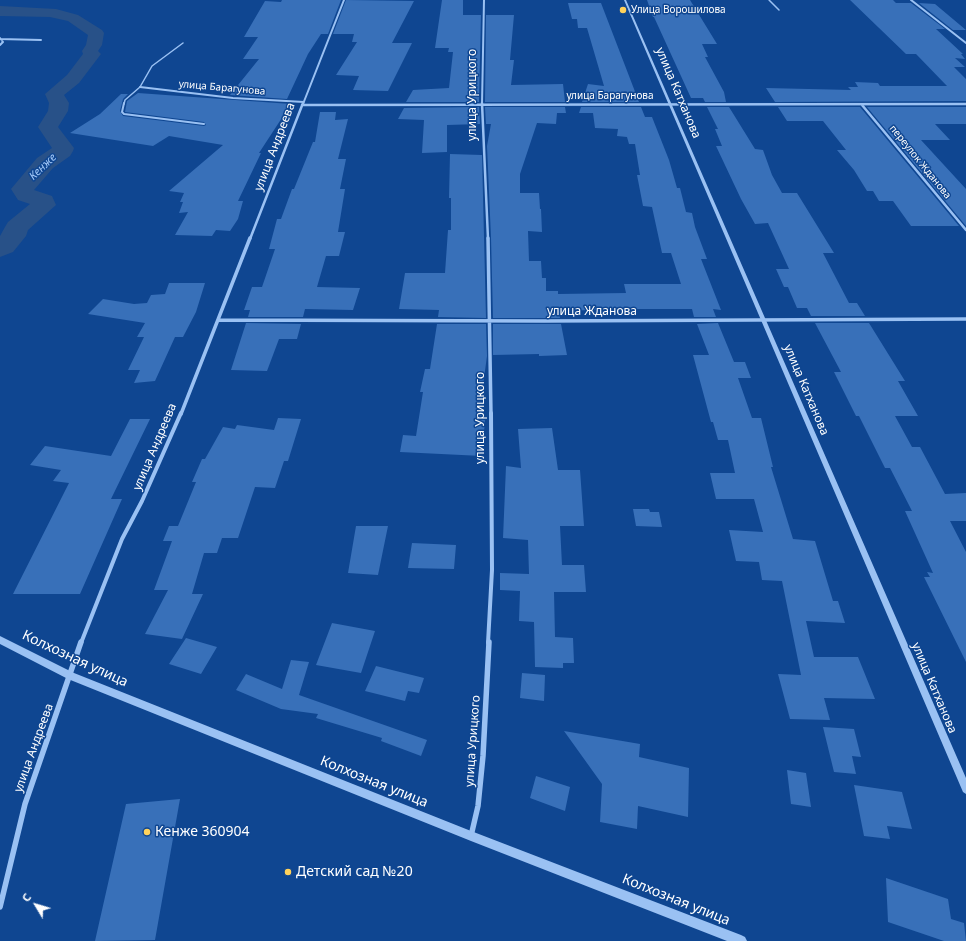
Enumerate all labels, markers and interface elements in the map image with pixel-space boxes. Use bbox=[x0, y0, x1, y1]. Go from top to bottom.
place label: Улица Ворошилова bbox=[631, 4, 726, 16]
marker: Улица Ворошилова bbox=[618, 5, 628, 15]
street label: улица Катханова bbox=[652, 45, 704, 141]
street label: улица Урицкого bbox=[466, 49, 480, 141]
street label: улица Барагунова bbox=[178, 78, 266, 98]
street label: улица Барагунова bbox=[566, 90, 654, 102]
street label: улица Андреева bbox=[252, 101, 298, 193]
street label: переулок Жданова bbox=[887, 123, 953, 201]
water label: Кенже bbox=[27, 151, 59, 183]
street label: улица Жданова bbox=[547, 305, 637, 319]
street label: улица Катханова bbox=[780, 342, 832, 438]
street label: улица Урицкого bbox=[474, 372, 488, 464]
street label: улица Андреева bbox=[130, 401, 180, 493]
street label: Колхозная улица bbox=[19, 627, 131, 691]
street label: улица Катханова bbox=[908, 640, 960, 736]
street label: улица Урицкого bbox=[463, 695, 483, 787]
street label: улица Андреева bbox=[11, 702, 57, 794]
street label: Колхозная улица bbox=[318, 753, 430, 811]
place label: Кенже 360904 bbox=[155, 824, 250, 840]
marker: Кенже 360904 bbox=[142, 827, 152, 837]
place label: Детский сад №20 bbox=[296, 864, 413, 880]
marker: Детский сад №20 bbox=[283, 867, 293, 877]
street label: Колхозная улица bbox=[620, 871, 732, 929]
north arrow bbox=[16, 885, 56, 925]
text: С bbox=[18, 890, 34, 905]

